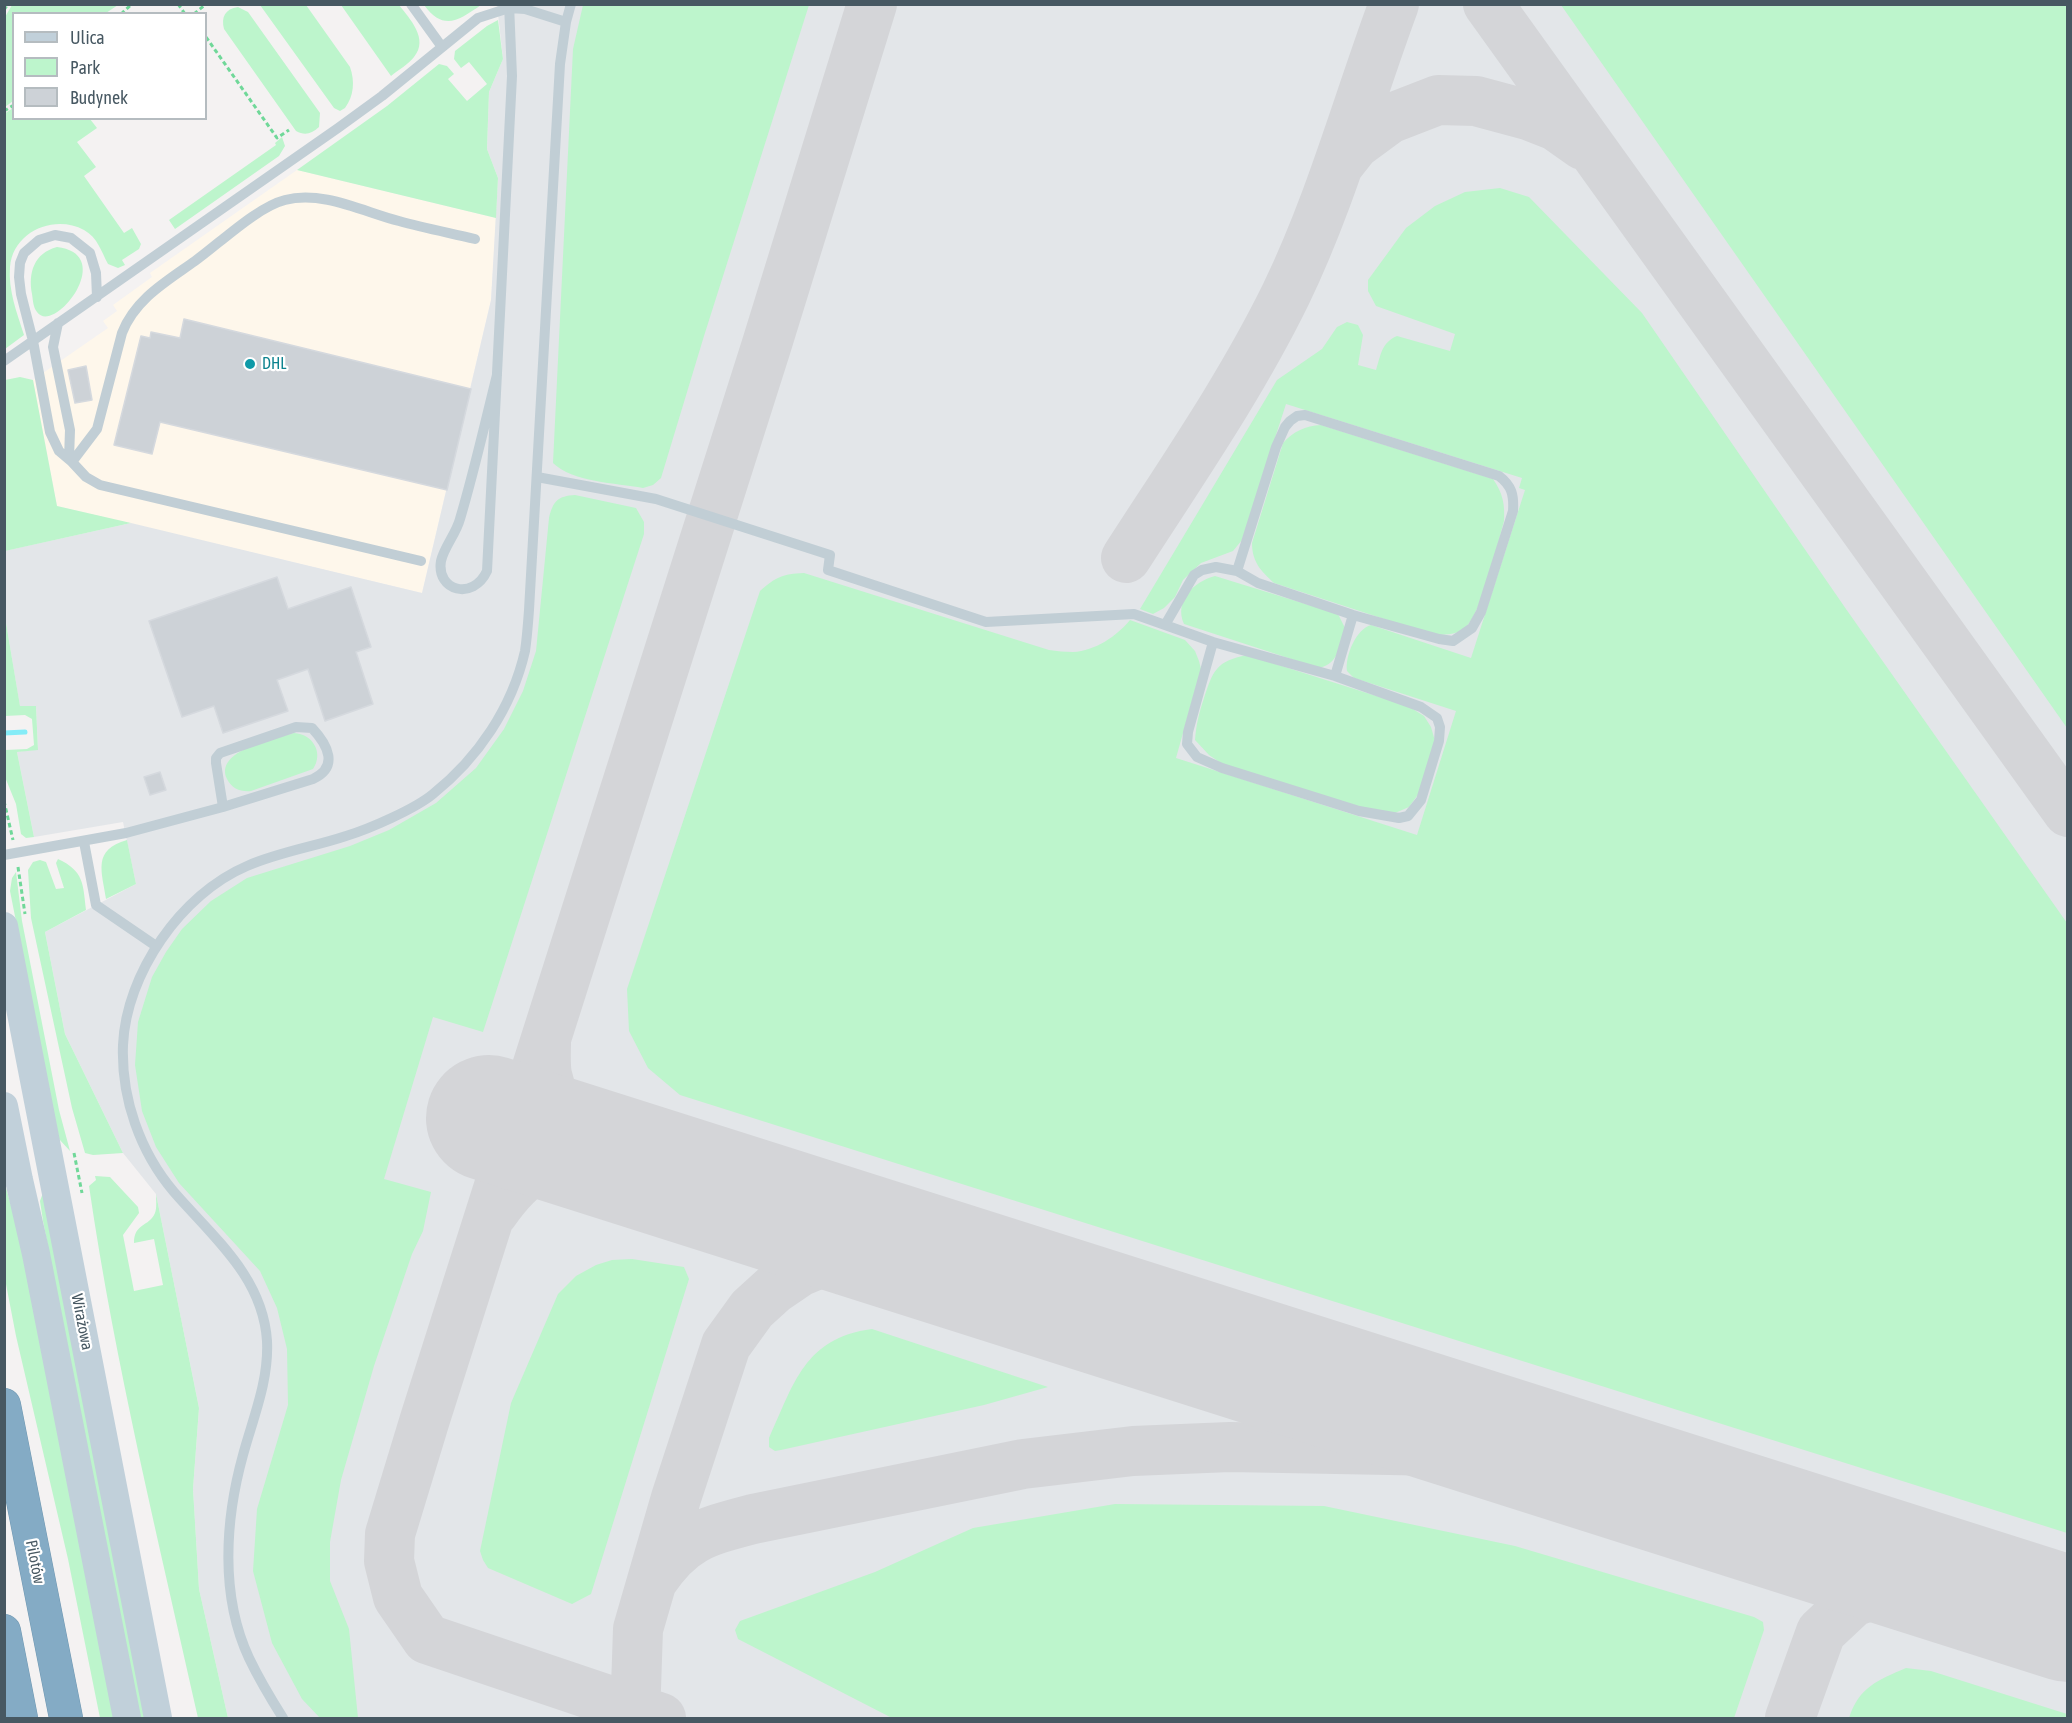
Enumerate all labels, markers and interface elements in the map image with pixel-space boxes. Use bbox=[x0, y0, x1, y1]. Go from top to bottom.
legend bbox=[12, 12, 207, 120]
text: Ulica bbox=[70, 27, 105, 48]
text: Park bbox=[70, 57, 100, 78]
text: Budynek bbox=[70, 87, 128, 108]
place label: DHL bbox=[262, 354, 286, 374]
marker: DHL bbox=[243, 357, 257, 371]
street label: Wirażowa bbox=[67, 1292, 97, 1352]
street label: Pilotów bbox=[21, 1538, 49, 1586]

